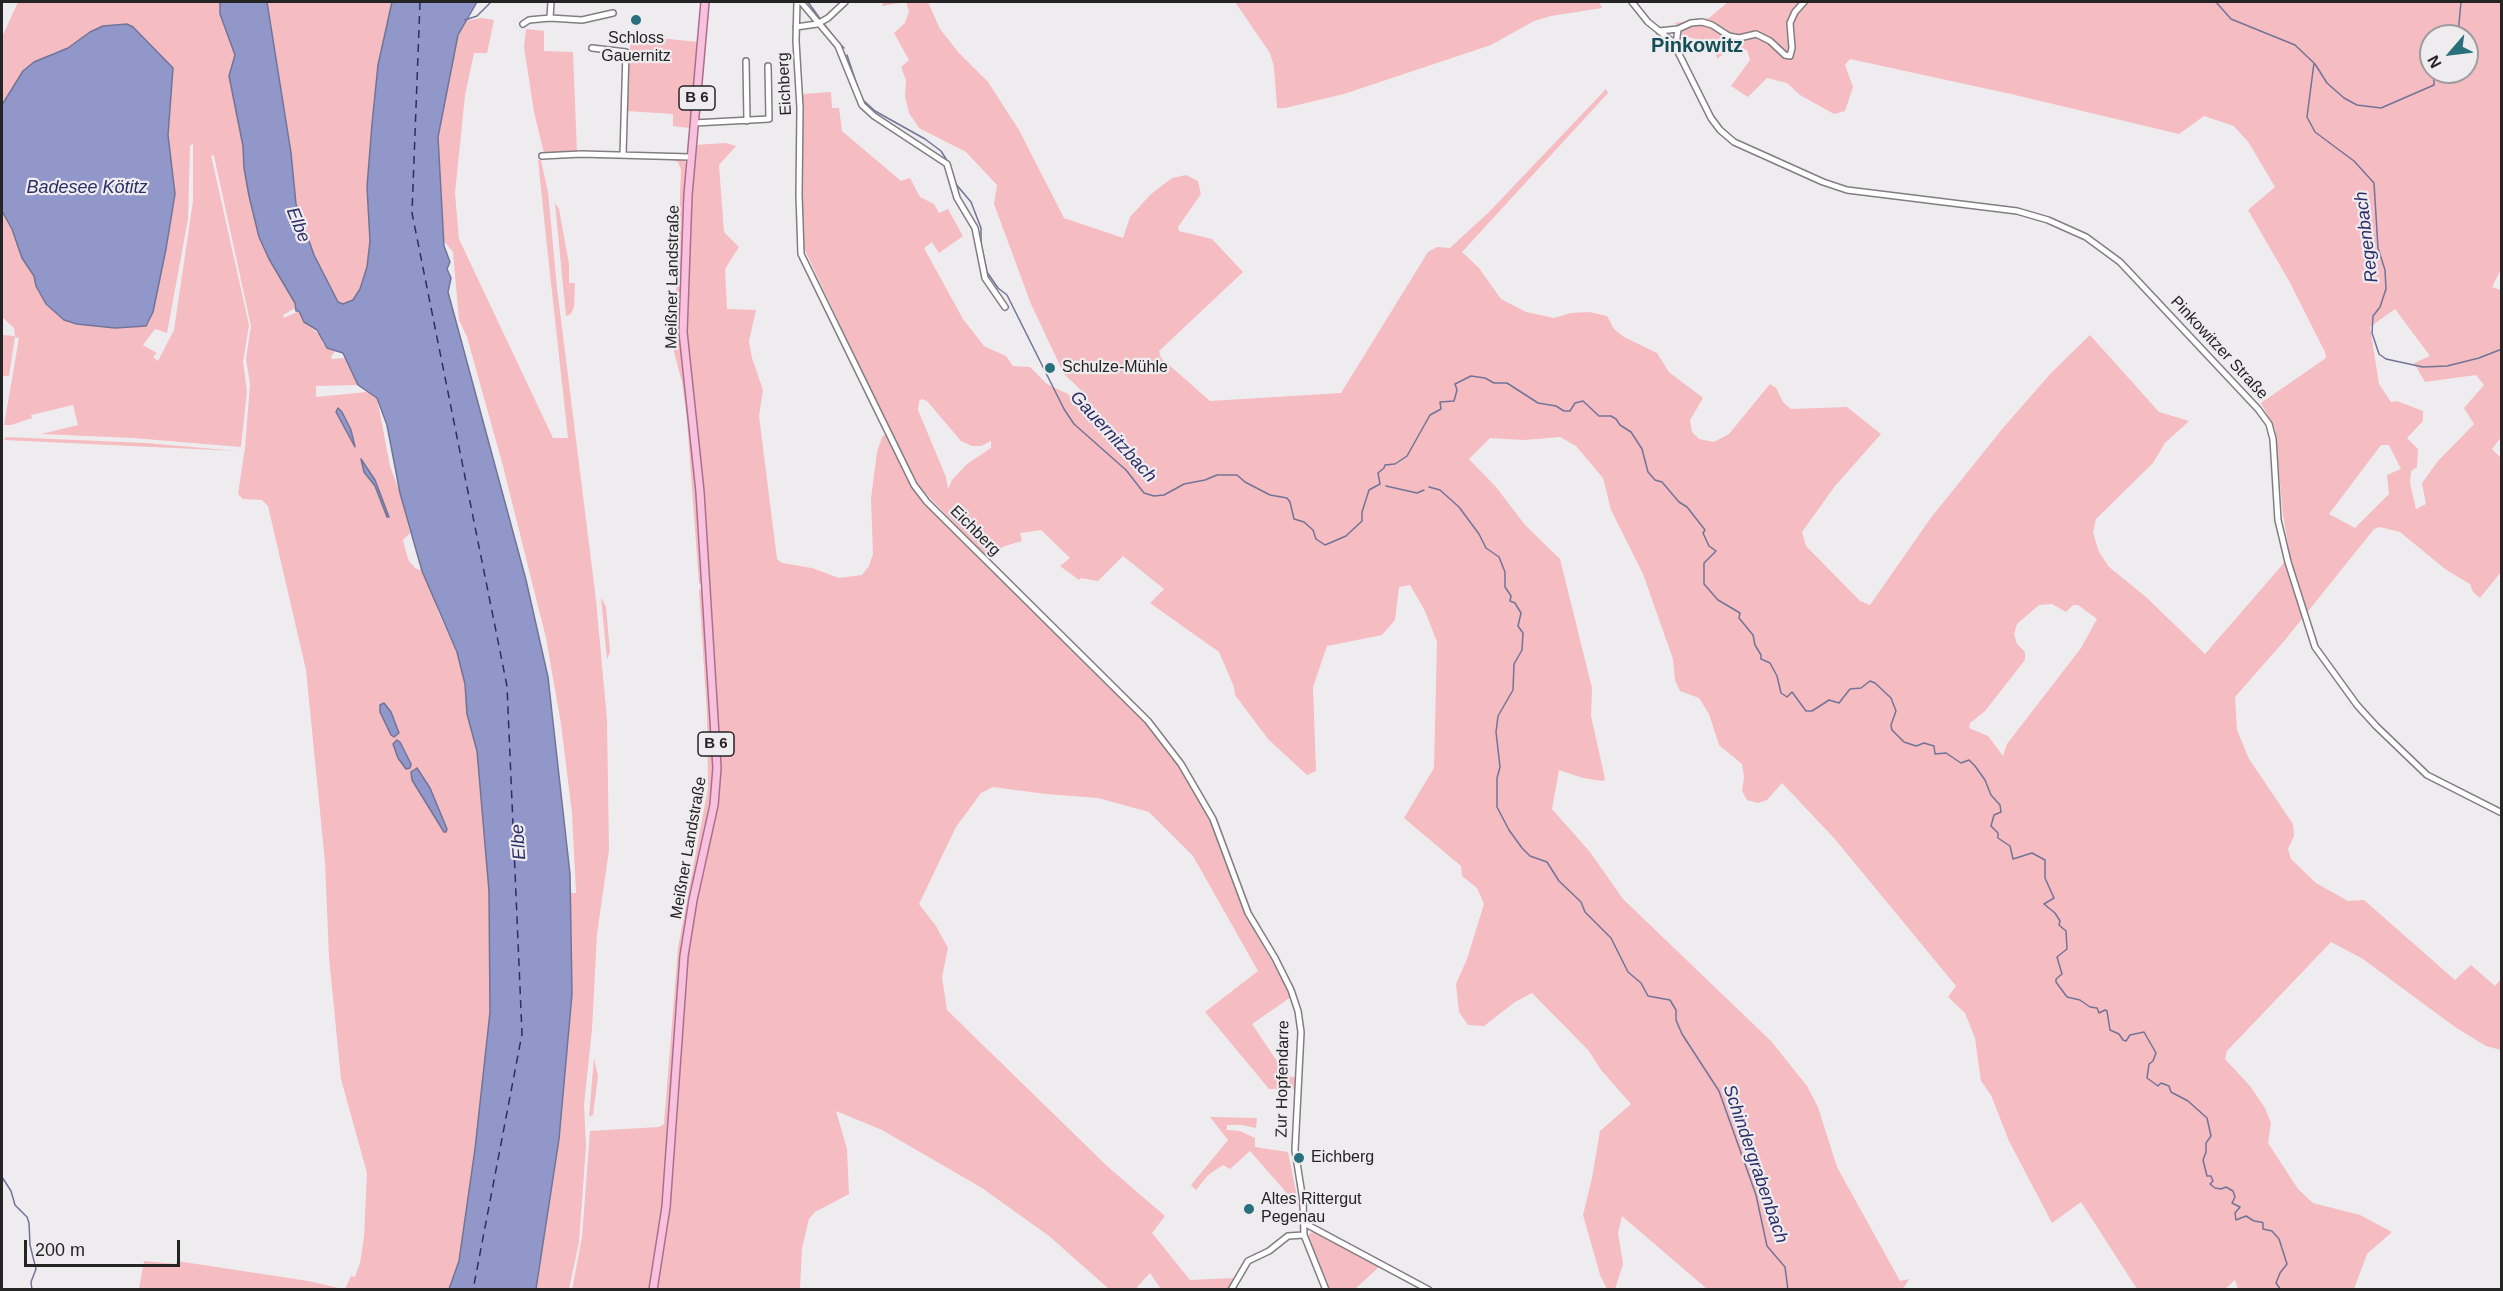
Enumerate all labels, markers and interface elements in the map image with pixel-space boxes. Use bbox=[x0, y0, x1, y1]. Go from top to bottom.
marker: Schloss Gauernitz bbox=[629, 13, 643, 27]
north arrow bbox=[2419, 24, 2479, 84]
place label: Schloss Gauernitz bbox=[601, 29, 671, 67]
district label: Pinkowitz bbox=[1651, 34, 1743, 58]
street label: Eichberg bbox=[774, 52, 796, 116]
text: N bbox=[2424, 53, 2445, 71]
road number: B 6 bbox=[679, 86, 715, 110]
water label: Badesee Kötitz bbox=[26, 177, 148, 199]
water label: Regenbach bbox=[2351, 190, 2383, 284]
water label: Elbe bbox=[281, 204, 315, 246]
street label: Meißner Landstraße bbox=[662, 205, 684, 349]
street label: Pinkowitzer Straße bbox=[2166, 292, 2272, 404]
place label: Schulze-Mühle bbox=[1062, 358, 1168, 378]
marker: Schulze-Mühle bbox=[1043, 361, 1057, 375]
water label: Gauernitzbach bbox=[1065, 387, 1161, 487]
street label: Eichberg bbox=[946, 502, 1004, 560]
road number: B 6 bbox=[698, 732, 734, 756]
street label: Meißner Landstraße bbox=[667, 775, 711, 921]
water label: Elbe bbox=[507, 823, 531, 861]
street label: Zur Hopfendarre bbox=[1272, 1020, 1294, 1138]
water label: Schindergrabenbach bbox=[1718, 1082, 1792, 1246]
place label: Eichberg bbox=[1311, 1148, 1374, 1168]
marker: Eichberg bbox=[1292, 1151, 1306, 1165]
place label: Altes Rittergut Pegenau bbox=[1261, 1190, 1361, 1228]
marker: Altes Rittergut Pegenau bbox=[1242, 1202, 1256, 1216]
scale bar bbox=[27, 1228, 183, 1266]
text: 200 m bbox=[35, 1240, 85, 1260]

